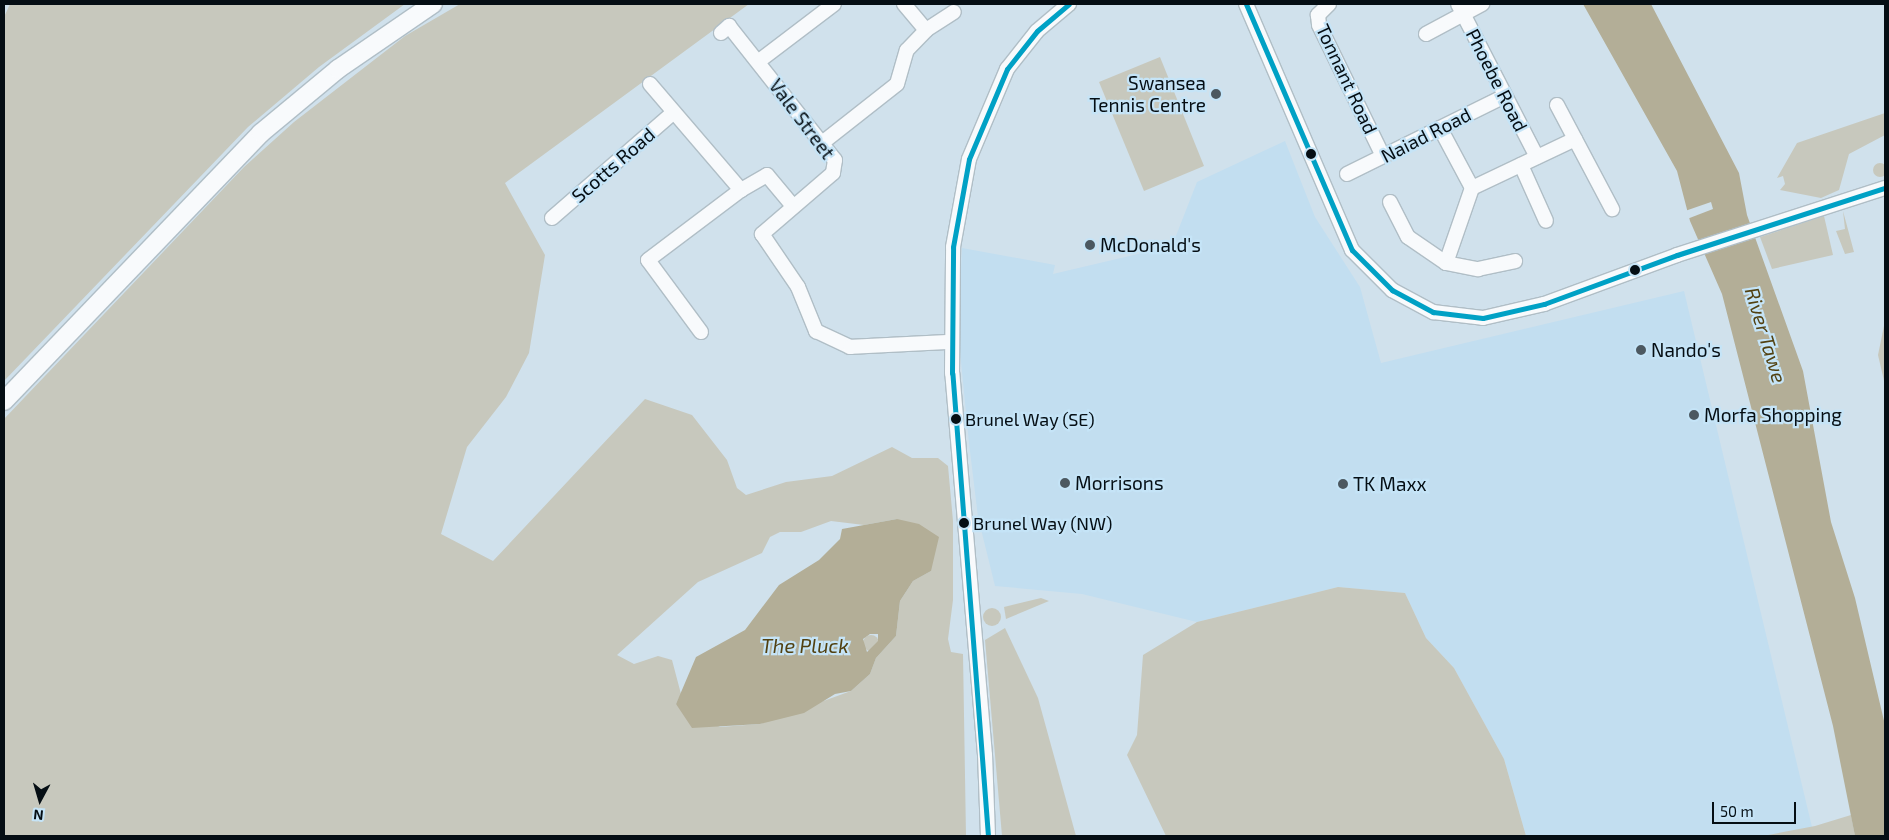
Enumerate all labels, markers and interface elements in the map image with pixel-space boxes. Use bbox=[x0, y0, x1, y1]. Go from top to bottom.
street label: Tonnant Road bbox=[1312, 20, 1382, 138]
street label: Phoebe Road bbox=[1461, 25, 1533, 135]
place label: Swansea Tennis Centre bbox=[1089, 72, 1206, 116]
street label: Vale Street bbox=[765, 74, 839, 164]
marker: Swansea Tennis Centre bbox=[1210, 88, 1222, 100]
street label: Naiad Road bbox=[1377, 103, 1475, 167]
street label: Scotts Road bbox=[567, 123, 659, 207]
unlabelled marker bbox=[1306, 149, 1316, 159]
place label: McDonald's bbox=[1100, 234, 1201, 256]
marker: McDonald's bbox=[1084, 239, 1096, 251]
unlabelled marker bbox=[1630, 265, 1640, 275]
water label: River Tawe bbox=[1740, 284, 1792, 386]
place label: Nando's bbox=[1651, 339, 1721, 361]
marker: Nando's bbox=[1635, 344, 1647, 356]
place label: Morfa Shopping bbox=[1704, 404, 1842, 426]
place label: Brunel Way (SE) bbox=[965, 408, 1096, 430]
marker: Morfa Shopping bbox=[1688, 409, 1700, 421]
marker: Brunel Way (SE) bbox=[951, 414, 961, 424]
place label: Morrisons bbox=[1075, 472, 1164, 494]
place label: TK Maxx bbox=[1353, 473, 1427, 495]
marker: Morrisons bbox=[1059, 477, 1071, 489]
marker: TK Maxx bbox=[1337, 478, 1349, 490]
place label: Brunel Way (NW) bbox=[973, 512, 1114, 534]
marker: Brunel Way (NW) bbox=[959, 518, 969, 528]
water label: The Pluck bbox=[761, 633, 849, 657]
north arrow bbox=[15, 775, 65, 825]
scale bar bbox=[1714, 792, 1798, 824]
text: 50 m bbox=[1720, 802, 1754, 820]
text: N bbox=[32, 806, 44, 824]

